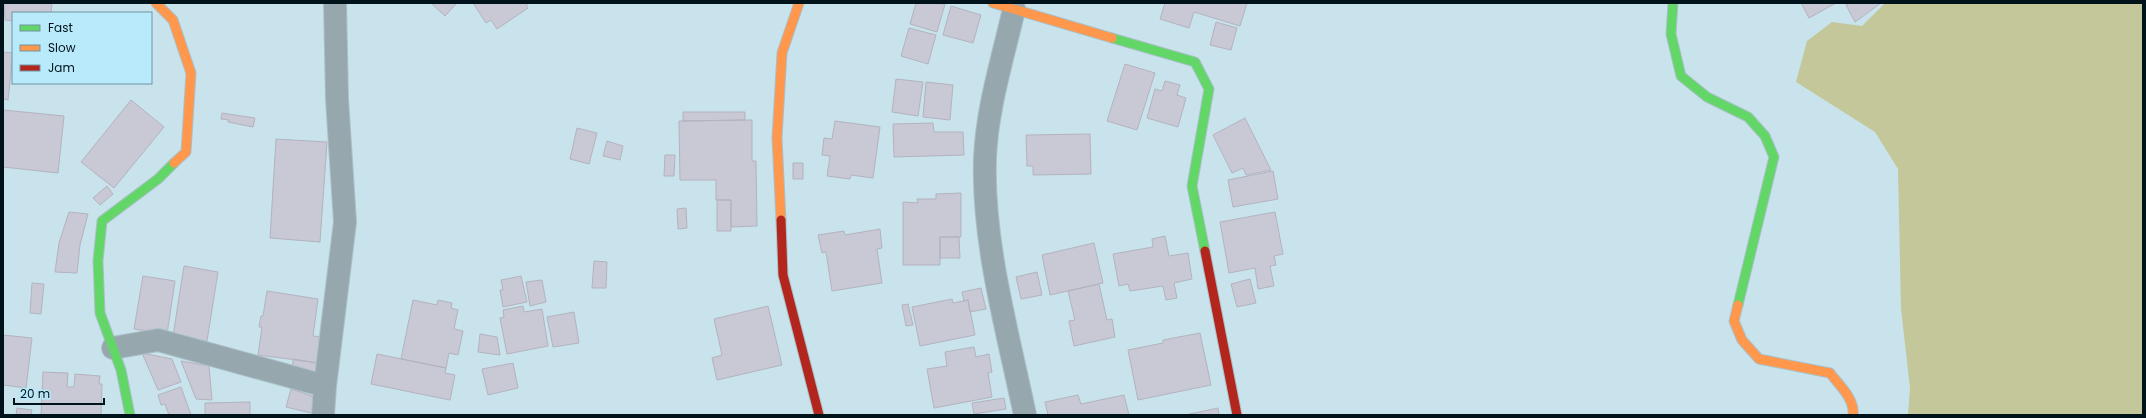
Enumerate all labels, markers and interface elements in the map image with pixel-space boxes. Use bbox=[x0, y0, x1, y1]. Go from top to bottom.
legend bbox=[12, 12, 152, 84]
text: Fast bbox=[48, 19, 73, 36]
text: Slow bbox=[48, 39, 76, 56]
text: Jam bbox=[48, 59, 75, 76]
scale bar bbox=[14, 380, 104, 406]
text: 20 m bbox=[20, 385, 50, 402]

